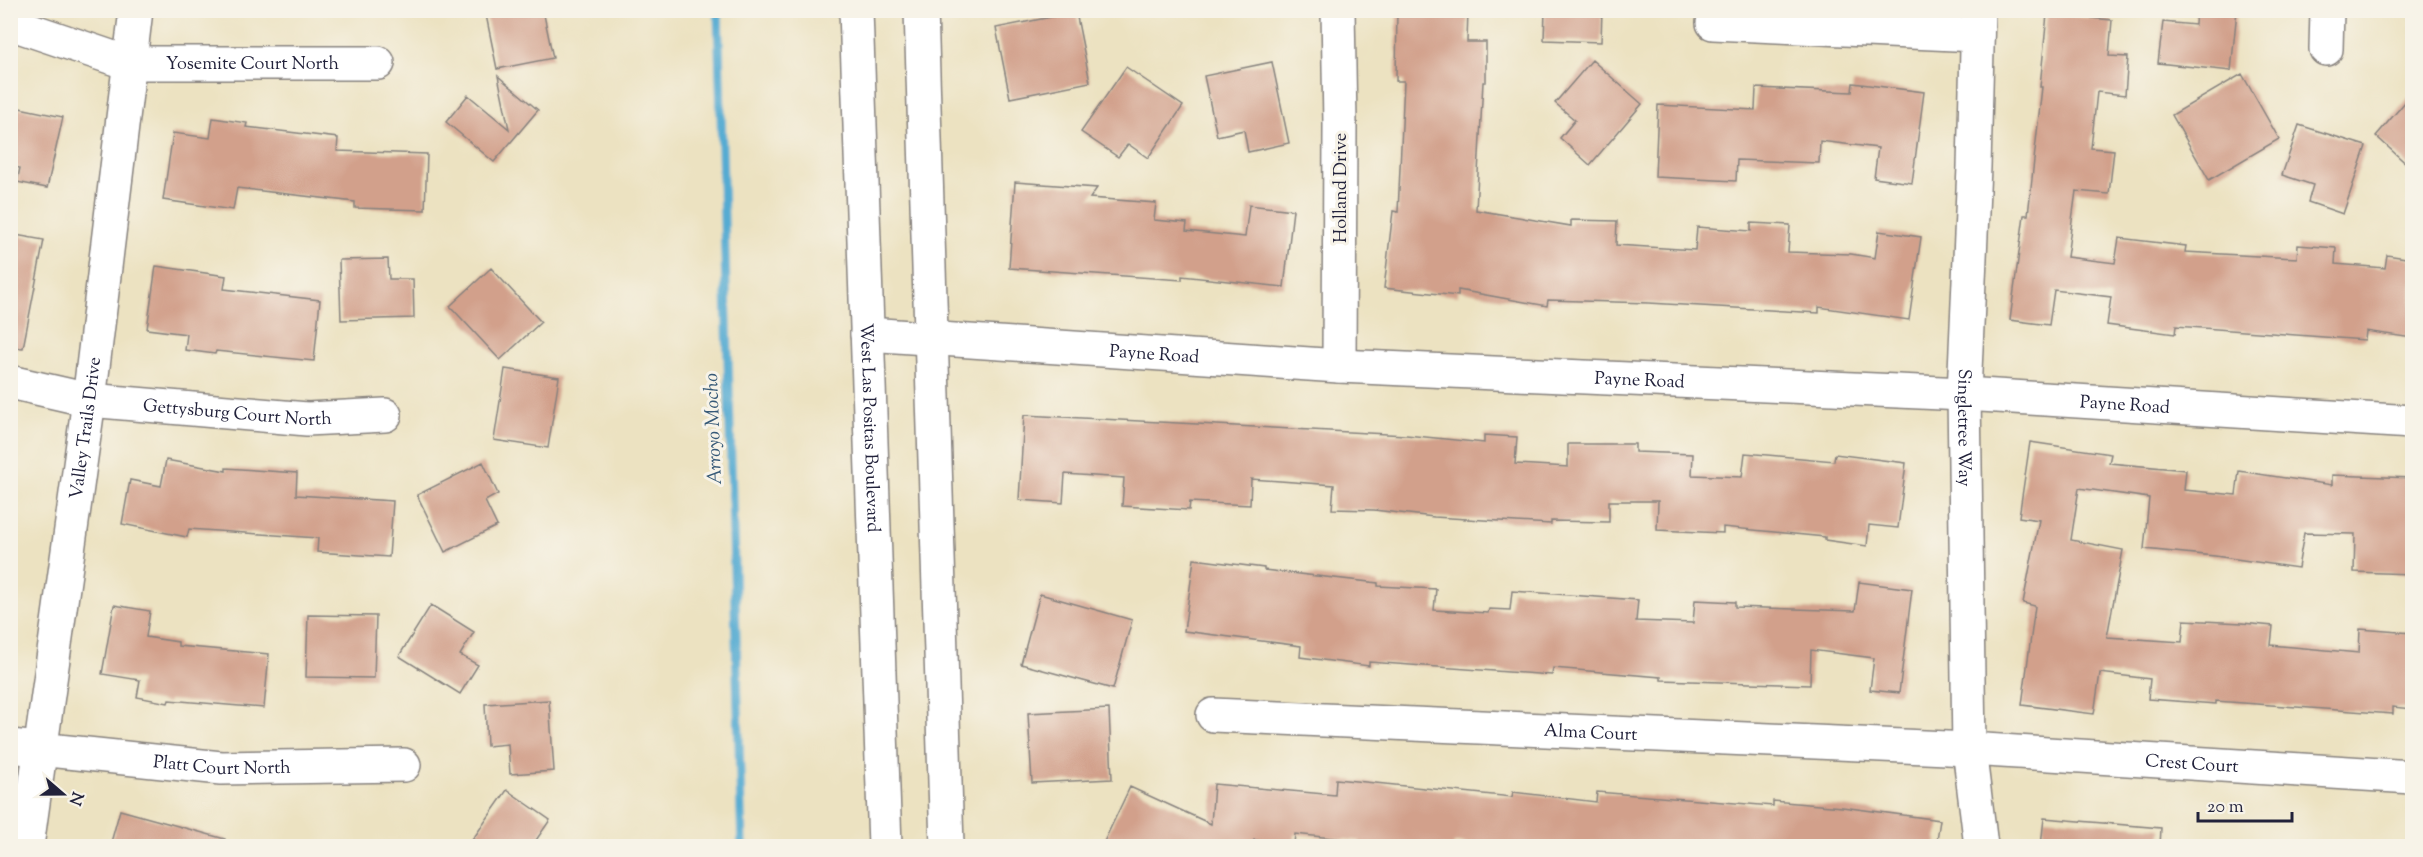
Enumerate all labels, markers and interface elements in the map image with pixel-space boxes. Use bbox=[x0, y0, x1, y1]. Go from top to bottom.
street label: Yosemite Court North bbox=[166, 52, 339, 78]
street label: Holland Drive bbox=[1329, 133, 1355, 243]
street label: West Las Positas Boulevard bbox=[852, 323, 885, 533]
street label: Payne Road bbox=[1108, 339, 1200, 371]
street label: Valley Trails Drive bbox=[64, 356, 109, 501]
street label: Payne Road bbox=[1594, 366, 1685, 396]
street label: Singletree Way bbox=[1949, 368, 1976, 487]
water label: Arroyo Mocho bbox=[698, 372, 731, 485]
street label: Payne Road bbox=[2079, 390, 2171, 422]
street label: Gettysburg Court North bbox=[142, 394, 333, 434]
street label: Alma Court bbox=[1543, 719, 1638, 749]
street label: Crest Court bbox=[2144, 749, 2239, 781]
street label: Platt Court North bbox=[152, 750, 291, 783]
north arrow bbox=[33, 764, 93, 824]
scale bar bbox=[2198, 785, 2292, 823]
text: N bbox=[62, 788, 88, 808]
text: 20 m bbox=[2207, 795, 2244, 821]

